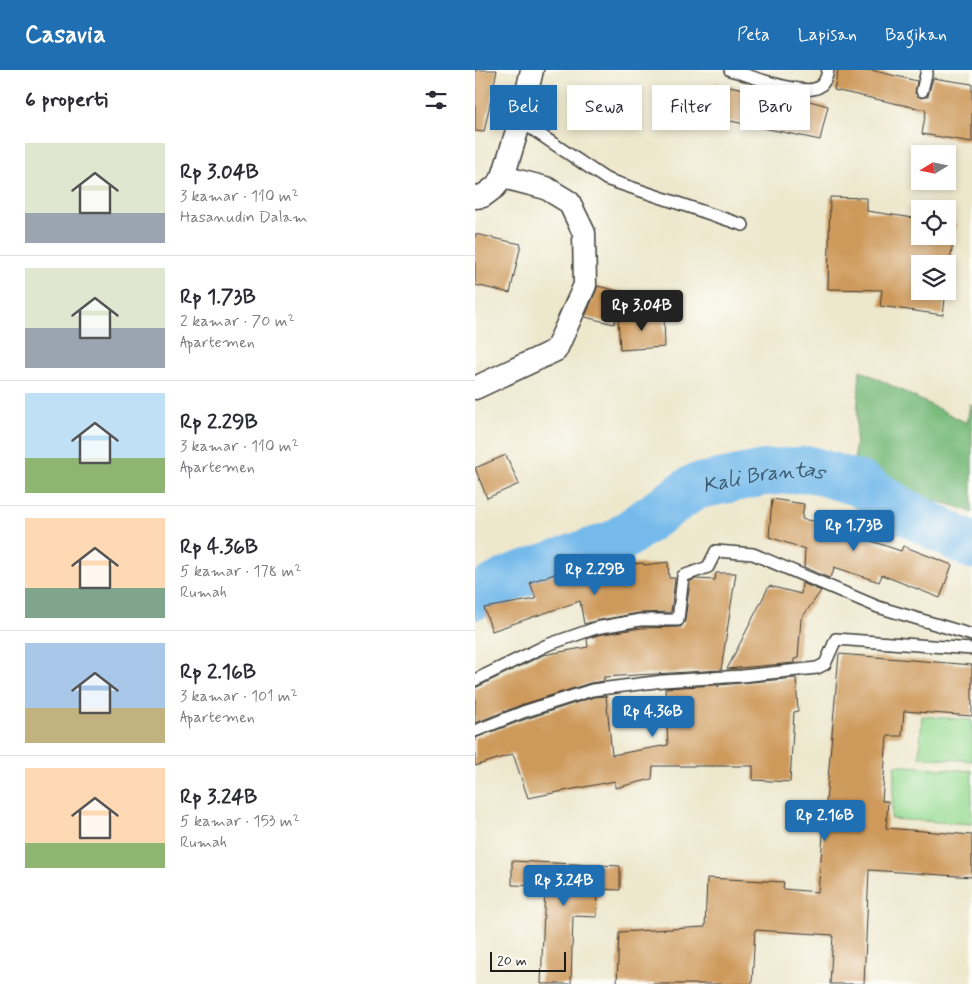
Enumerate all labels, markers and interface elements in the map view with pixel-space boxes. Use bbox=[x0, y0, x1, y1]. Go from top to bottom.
text: Casavia bbox=[25, 20, 106, 51]
text: Peta bbox=[737, 23, 770, 47]
text: Lapisan bbox=[798, 23, 857, 47]
text: Bagikan bbox=[885, 23, 947, 47]
chip: Beli bbox=[490, 85, 557, 130]
chip: Sewa bbox=[567, 85, 642, 130]
chip: Filter bbox=[652, 85, 730, 130]
chip: Baru bbox=[740, 85, 810, 130]
text: 6 properti bbox=[25, 86, 108, 114]
icon: filters bbox=[422, 86, 450, 114]
north arrow bbox=[911, 145, 956, 190]
map controls bbox=[911, 145, 956, 300]
text: Rp 3.04B bbox=[180, 158, 259, 186]
icon: home bbox=[65, 163, 125, 223]
text: 3 kamar · 110 m² bbox=[180, 186, 299, 207]
button: locate bbox=[911, 200, 956, 245]
text: Hasanudin Dalam bbox=[180, 207, 307, 228]
button: layers bbox=[911, 255, 956, 300]
text: Rp 1.73B bbox=[180, 283, 256, 311]
icon: home bbox=[65, 288, 125, 348]
pin: Rp 3.04B bbox=[590, 290, 694, 332]
text: Rp 3.04B bbox=[612, 295, 672, 316]
text: 2 kamar · 70 m² bbox=[180, 311, 295, 332]
text: Apartemen bbox=[180, 332, 255, 353]
text: Rp 2.29B bbox=[180, 408, 258, 436]
icon: home bbox=[65, 413, 125, 473]
text: 3 kamar · 110 m² bbox=[180, 436, 299, 457]
water label: Kali Brantas bbox=[700, 455, 831, 500]
text: Apartemen bbox=[180, 457, 255, 478]
pin: Rp 1.73B bbox=[802, 510, 906, 552]
text: Rp 1.73B bbox=[825, 515, 883, 536]
text: Rp 4.36B bbox=[180, 533, 258, 561]
icon: home bbox=[65, 538, 125, 598]
pin: Rp 2.29B bbox=[543, 554, 647, 596]
text: Rp 2.29B bbox=[565, 559, 625, 580]
text: 5 kamar · 178 m² bbox=[180, 561, 301, 582]
text: Rumah bbox=[180, 582, 227, 603]
text: Rp 2.16B bbox=[180, 658, 256, 686]
icon: home bbox=[65, 663, 125, 723]
text: 3 kamar · 101 m² bbox=[180, 686, 298, 707]
pin: Rp 4.36B bbox=[601, 696, 705, 738]
text: Rp 4.36B bbox=[623, 701, 683, 722]
text: Apartemen bbox=[180, 707, 255, 728]
text: Rp 3.24B bbox=[180, 783, 257, 811]
icon: home bbox=[65, 788, 125, 848]
pin: Rp 2.16B bbox=[773, 800, 877, 842]
text: Rp 2.16B bbox=[796, 805, 854, 826]
text: 5 kamar · 153 m² bbox=[180, 811, 300, 832]
text: Rumah bbox=[180, 832, 227, 853]
pin: Rp 3.24B bbox=[512, 864, 616, 907]
text: Rp 3.24B bbox=[535, 870, 593, 891]
scale bar bbox=[490, 949, 566, 972]
text: 20 m bbox=[497, 952, 527, 970]

